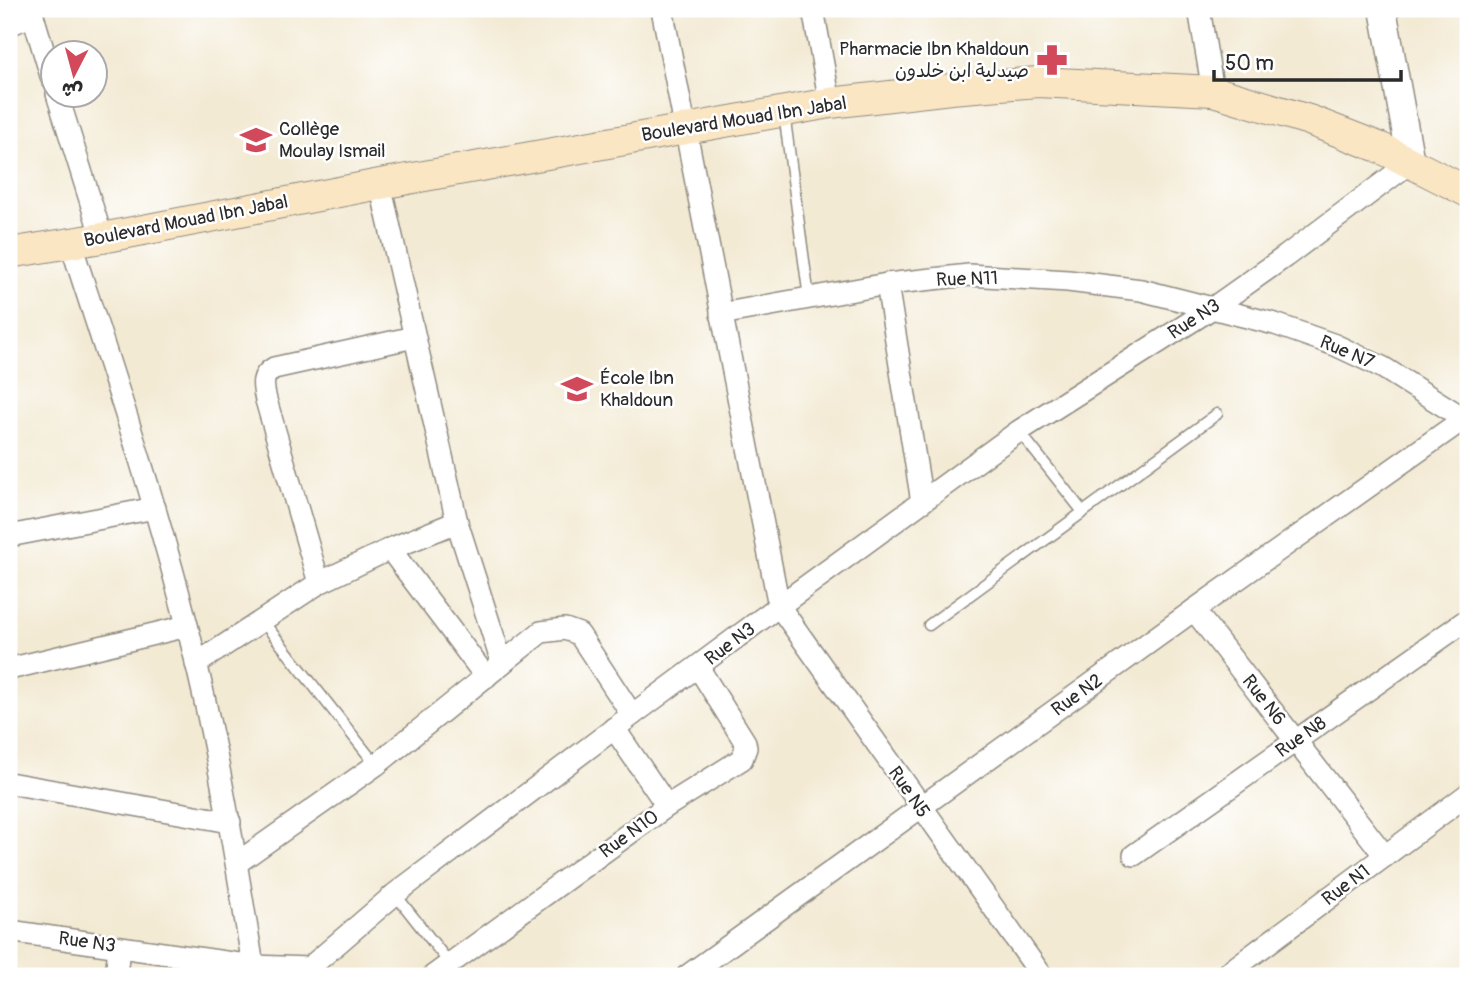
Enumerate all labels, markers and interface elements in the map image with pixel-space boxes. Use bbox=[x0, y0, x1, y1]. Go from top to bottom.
place label: Pharmacie Ibn Khaldoun صيدلية ابن خلدون bbox=[839, 37, 1029, 83]
north arrow bbox=[38, 38, 108, 108]
scale bar bbox=[1214, 38, 1402, 82]
pharmacy icon: Pharmacie Ibn Khaldoun صيدلية ابن خلدون bbox=[1035, 43, 1069, 77]
text: 50 m bbox=[1225, 50, 1274, 77]
text: ش bbox=[61, 77, 84, 103]
street label: Boulevard Mouad Ibn Jabal bbox=[640, 91, 848, 147]
place label: Collège Moulay Ismail bbox=[279, 117, 386, 163]
school or university icon: Collège Moulay Ismail bbox=[239, 123, 273, 157]
street label: Boulevard Mouad Ibn Jabal bbox=[82, 189, 290, 253]
street label: Rue N11 bbox=[936, 266, 998, 292]
street label: Rue N3 bbox=[1163, 293, 1225, 345]
street label: Rue N7 bbox=[1316, 330, 1378, 374]
place label: École Ibn Khaldoun bbox=[600, 366, 674, 412]
school or university icon: École Ibn Khaldoun bbox=[560, 372, 594, 406]
street label: Rue N3 bbox=[700, 617, 760, 671]
street label: Rue N2 bbox=[1047, 668, 1107, 722]
street label: Rue N6 bbox=[1237, 670, 1291, 730]
street label: Rue N8 bbox=[1271, 711, 1331, 763]
street label: Rue N5 bbox=[883, 762, 935, 822]
street label: Rue N10 bbox=[595, 805, 663, 863]
street label: Rue N1 bbox=[1317, 859, 1375, 911]
street label: Rue N3 bbox=[57, 926, 117, 958]

